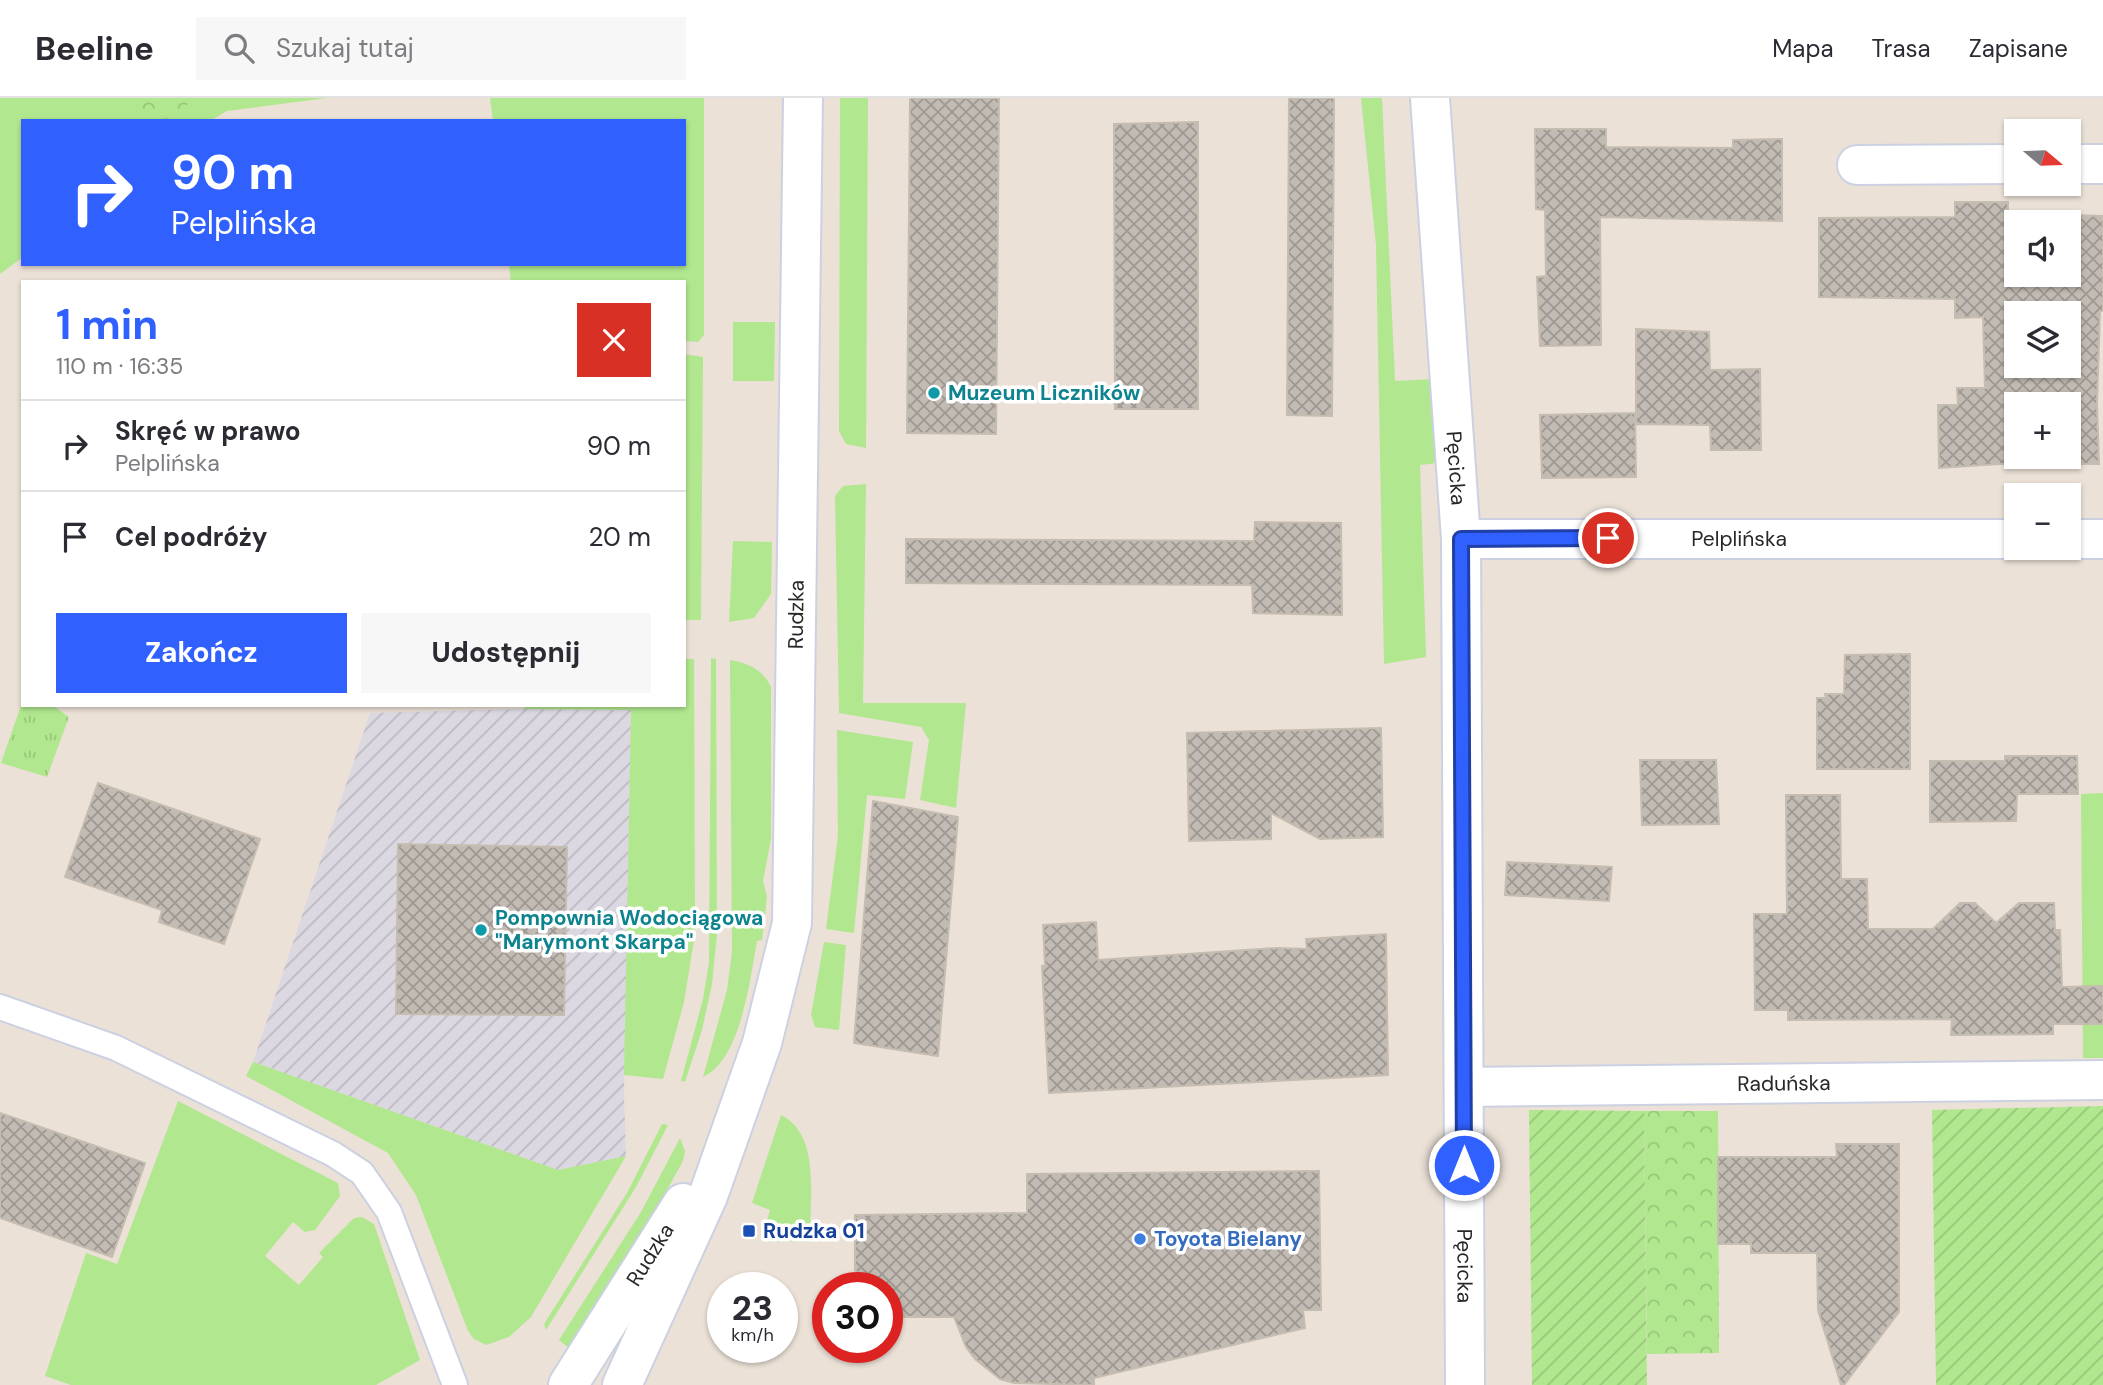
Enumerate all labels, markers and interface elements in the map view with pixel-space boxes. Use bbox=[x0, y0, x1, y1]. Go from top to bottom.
search box bbox=[196, 17, 686, 80]
text: Beeline bbox=[35, 27, 154, 70]
icon: search bbox=[220, 29, 258, 67]
text: Szukaj tutaj bbox=[276, 31, 414, 65]
text: Mapa bbox=[1772, 33, 1834, 64]
text: Trasa bbox=[1872, 33, 1931, 64]
text: Zapisane bbox=[1969, 33, 2068, 64]
north arrow bbox=[2004, 119, 2081, 196]
map controls bbox=[2004, 119, 2081, 560]
text: 90 m bbox=[171, 140, 294, 204]
icon: right bbox=[56, 147, 147, 238]
text: Pelplińska bbox=[171, 202, 317, 244]
button: sound bbox=[2004, 210, 2081, 287]
text: 1 min bbox=[56, 297, 158, 352]
button: layers bbox=[2004, 301, 2081, 378]
button: close bbox=[577, 303, 651, 377]
text: 110 m · 16:35 bbox=[56, 351, 183, 381]
place label: Muzeum Liczników bbox=[948, 379, 1140, 407]
marker: Muzeum Liczników bbox=[926, 385, 942, 401]
button: + bbox=[2004, 392, 2081, 469]
text: Skręć w prawo bbox=[115, 414, 301, 448]
icon: right bbox=[56, 427, 94, 465]
text: 90 m bbox=[587, 429, 651, 463]
street label: Pęcicka bbox=[1439, 430, 1473, 506]
text: Pelplińska bbox=[115, 448, 220, 478]
button: − bbox=[2004, 483, 2081, 560]
pin bbox=[1578, 508, 1638, 568]
icon: arrive bbox=[56, 518, 94, 556]
icon: arrive bbox=[1589, 519, 1627, 557]
text: Cel podróży bbox=[115, 520, 268, 554]
text: 20 m bbox=[588, 520, 651, 554]
street label: Pelplińska bbox=[1691, 525, 1787, 553]
street label: Rudzka bbox=[782, 580, 811, 649]
button: Zakończ bbox=[56, 613, 347, 693]
button: Udostępnij bbox=[361, 613, 651, 693]
place label: Pompownia Wodociągowa "Marymont Skarpa" bbox=[495, 904, 763, 956]
marker: Pompownia Wodociągowa "Marymont Skarpa" bbox=[473, 922, 489, 938]
street label: Raduńska bbox=[1737, 1069, 1831, 1098]
position arrow bbox=[1427, 1128, 1501, 1202]
place label: Rudzka 01 bbox=[763, 1217, 865, 1245]
street label: Rudzka bbox=[620, 1218, 681, 1292]
marker: Rudzka 01 bbox=[741, 1223, 757, 1239]
place label: Toyota Bielany bbox=[1154, 1225, 1302, 1253]
street label: Pęcicka bbox=[1450, 1229, 1479, 1303]
marker: Toyota Bielany bbox=[1132, 1231, 1148, 1247]
speed limit sign: 30 bbox=[812, 1272, 903, 1363]
text: 23 bbox=[732, 1285, 773, 1331]
text: km/h bbox=[731, 1323, 774, 1347]

